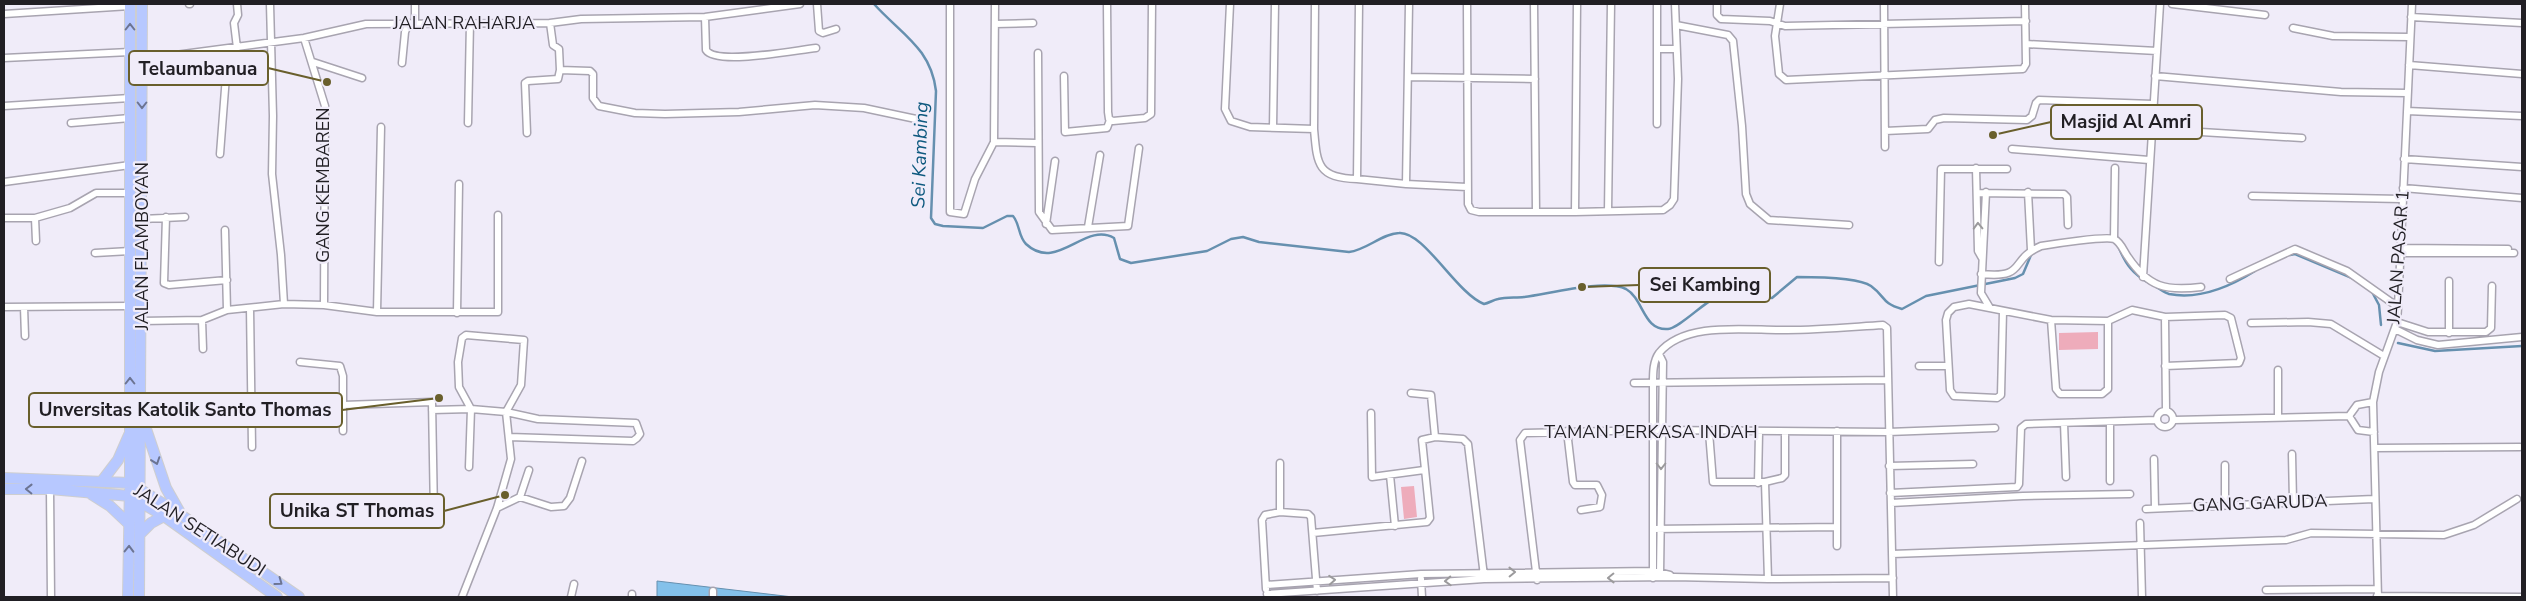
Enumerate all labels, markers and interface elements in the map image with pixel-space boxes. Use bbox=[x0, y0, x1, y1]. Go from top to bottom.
street label: JALAN RAHARJA bbox=[392, 11, 535, 35]
one-way arrow bbox=[125, 22, 135, 30]
callout: Telaumbanua bbox=[129, 51, 268, 85]
text: Telaumbanua bbox=[138, 56, 258, 82]
water label: Sei Kambing bbox=[905, 101, 935, 209]
one-way arrow bbox=[137, 102, 147, 109]
callout: Masjid Al Amri bbox=[2051, 105, 2202, 139]
street label: GANG KEMBAREN bbox=[311, 107, 335, 263]
text: Masjid Al Amri bbox=[2061, 109, 2191, 135]
street label: JALAN FLAMBOYAN bbox=[130, 162, 154, 331]
street label: JALAN PASAR 1 bbox=[2381, 189, 2415, 326]
one-way arrow bbox=[1972, 221, 1983, 229]
callout: Sei Kambing bbox=[1639, 268, 1770, 302]
text: Sei Kambing bbox=[1650, 272, 1760, 298]
one-way arrow bbox=[125, 377, 135, 385]
callout: Unversitas Katolik Santo Thomas bbox=[29, 393, 342, 427]
text: Unversitas Katolik Santo Thomas bbox=[38, 397, 332, 423]
street label: TAMAN PERKASA INDAH bbox=[1544, 420, 1758, 444]
one-way arrow bbox=[150, 457, 160, 465]
one-way arrow bbox=[1656, 462, 1666, 470]
street label: JALAN SETIABUDI bbox=[129, 478, 271, 582]
one-way arrow bbox=[25, 484, 32, 494]
street label: GANG GARUDA bbox=[2192, 489, 2328, 517]
callout: Unika ST Thomas bbox=[270, 494, 444, 528]
text: Unika ST Thomas bbox=[280, 498, 434, 524]
one-way arrow bbox=[124, 544, 134, 552]
one-way arrow bbox=[1508, 567, 1516, 577]
one-way arrow bbox=[1607, 573, 1615, 584]
one-way arrow bbox=[1328, 575, 1336, 586]
one-way arrow bbox=[1444, 575, 1452, 586]
one-way arrow bbox=[273, 576, 283, 585]

